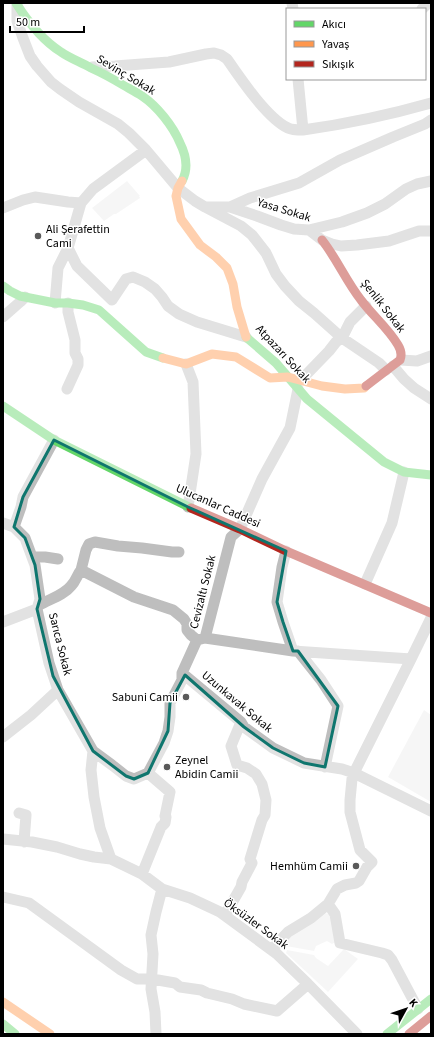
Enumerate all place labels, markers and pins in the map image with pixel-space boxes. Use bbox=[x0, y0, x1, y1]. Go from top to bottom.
place label: Ali Şerafettin Cami bbox=[46, 221, 110, 252]
marker: Ali Şerafettin Cami bbox=[33, 231, 43, 241]
place label: Sabuni Camii bbox=[112, 689, 178, 706]
marker: Sabuni Camii bbox=[181, 692, 191, 702]
place label: Zeynel Abidin Camii bbox=[175, 752, 238, 783]
marker: Zeynel Abidin Camii bbox=[162, 762, 172, 772]
place label: Hemhüm Camii bbox=[270, 858, 348, 875]
marker: Hemhüm Camii bbox=[351, 861, 361, 871]

